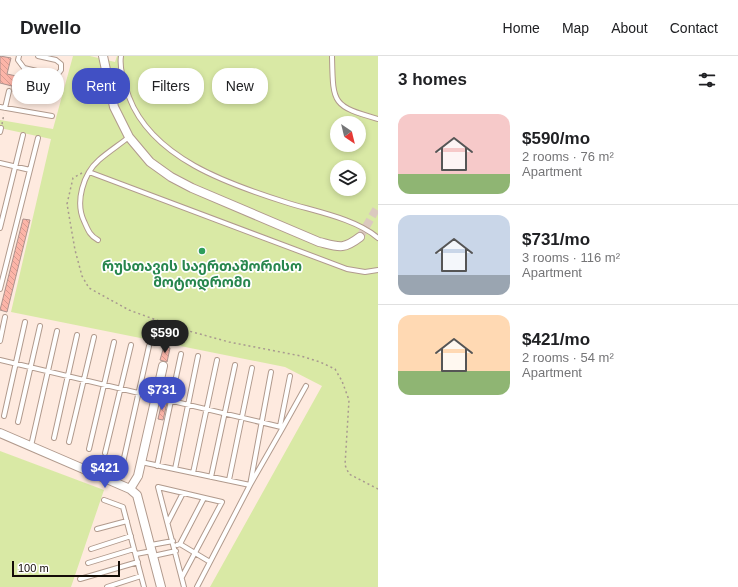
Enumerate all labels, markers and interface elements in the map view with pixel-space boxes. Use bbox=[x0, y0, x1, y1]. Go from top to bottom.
text: Dwello bbox=[20, 17, 81, 38]
text: Home bbox=[503, 20, 540, 36]
text: Map bbox=[562, 20, 589, 36]
text: About bbox=[611, 20, 648, 36]
text: Contact bbox=[670, 20, 718, 36]
chip: Buy bbox=[12, 68, 64, 104]
chip: Rent bbox=[72, 68, 130, 104]
chip: Filters bbox=[138, 68, 204, 104]
chip: New bbox=[212, 68, 268, 104]
icon: filters bbox=[696, 69, 718, 91]
text: 3 homes bbox=[398, 70, 467, 89]
north arrow bbox=[330, 116, 366, 152]
map controls bbox=[330, 116, 366, 196]
text: $590/mo bbox=[522, 129, 590, 148]
icon: home bbox=[430, 130, 478, 178]
text: 2 rooms · 76 m² bbox=[522, 149, 614, 164]
button: layers bbox=[330, 160, 366, 196]
text: Apartment bbox=[522, 164, 582, 179]
text: $731/mo bbox=[522, 230, 590, 249]
icon: home bbox=[430, 231, 478, 279]
marker: რუსთავის საერთაშორისო მოტოდრომი bbox=[197, 246, 207, 256]
text: 3 rooms · 116 m² bbox=[522, 250, 620, 265]
place label: რუსთავის საერთაშორისო მოტოდრომი bbox=[102, 258, 302, 291]
text: Apartment bbox=[522, 265, 582, 280]
pin: $590 bbox=[141, 320, 189, 354]
text: $590 bbox=[151, 325, 179, 340]
text: $421/mo bbox=[522, 330, 590, 349]
icon: home bbox=[430, 331, 478, 379]
text: 2 rooms · 54 m² bbox=[522, 350, 614, 365]
text: Apartment bbox=[522, 365, 582, 380]
pin: $731 bbox=[138, 377, 186, 411]
text: $731 bbox=[148, 382, 176, 397]
pin: $421 bbox=[81, 455, 129, 489]
text: $421 bbox=[91, 460, 119, 475]
scale bar bbox=[12, 559, 120, 578]
text: 100 m bbox=[18, 562, 49, 574]

